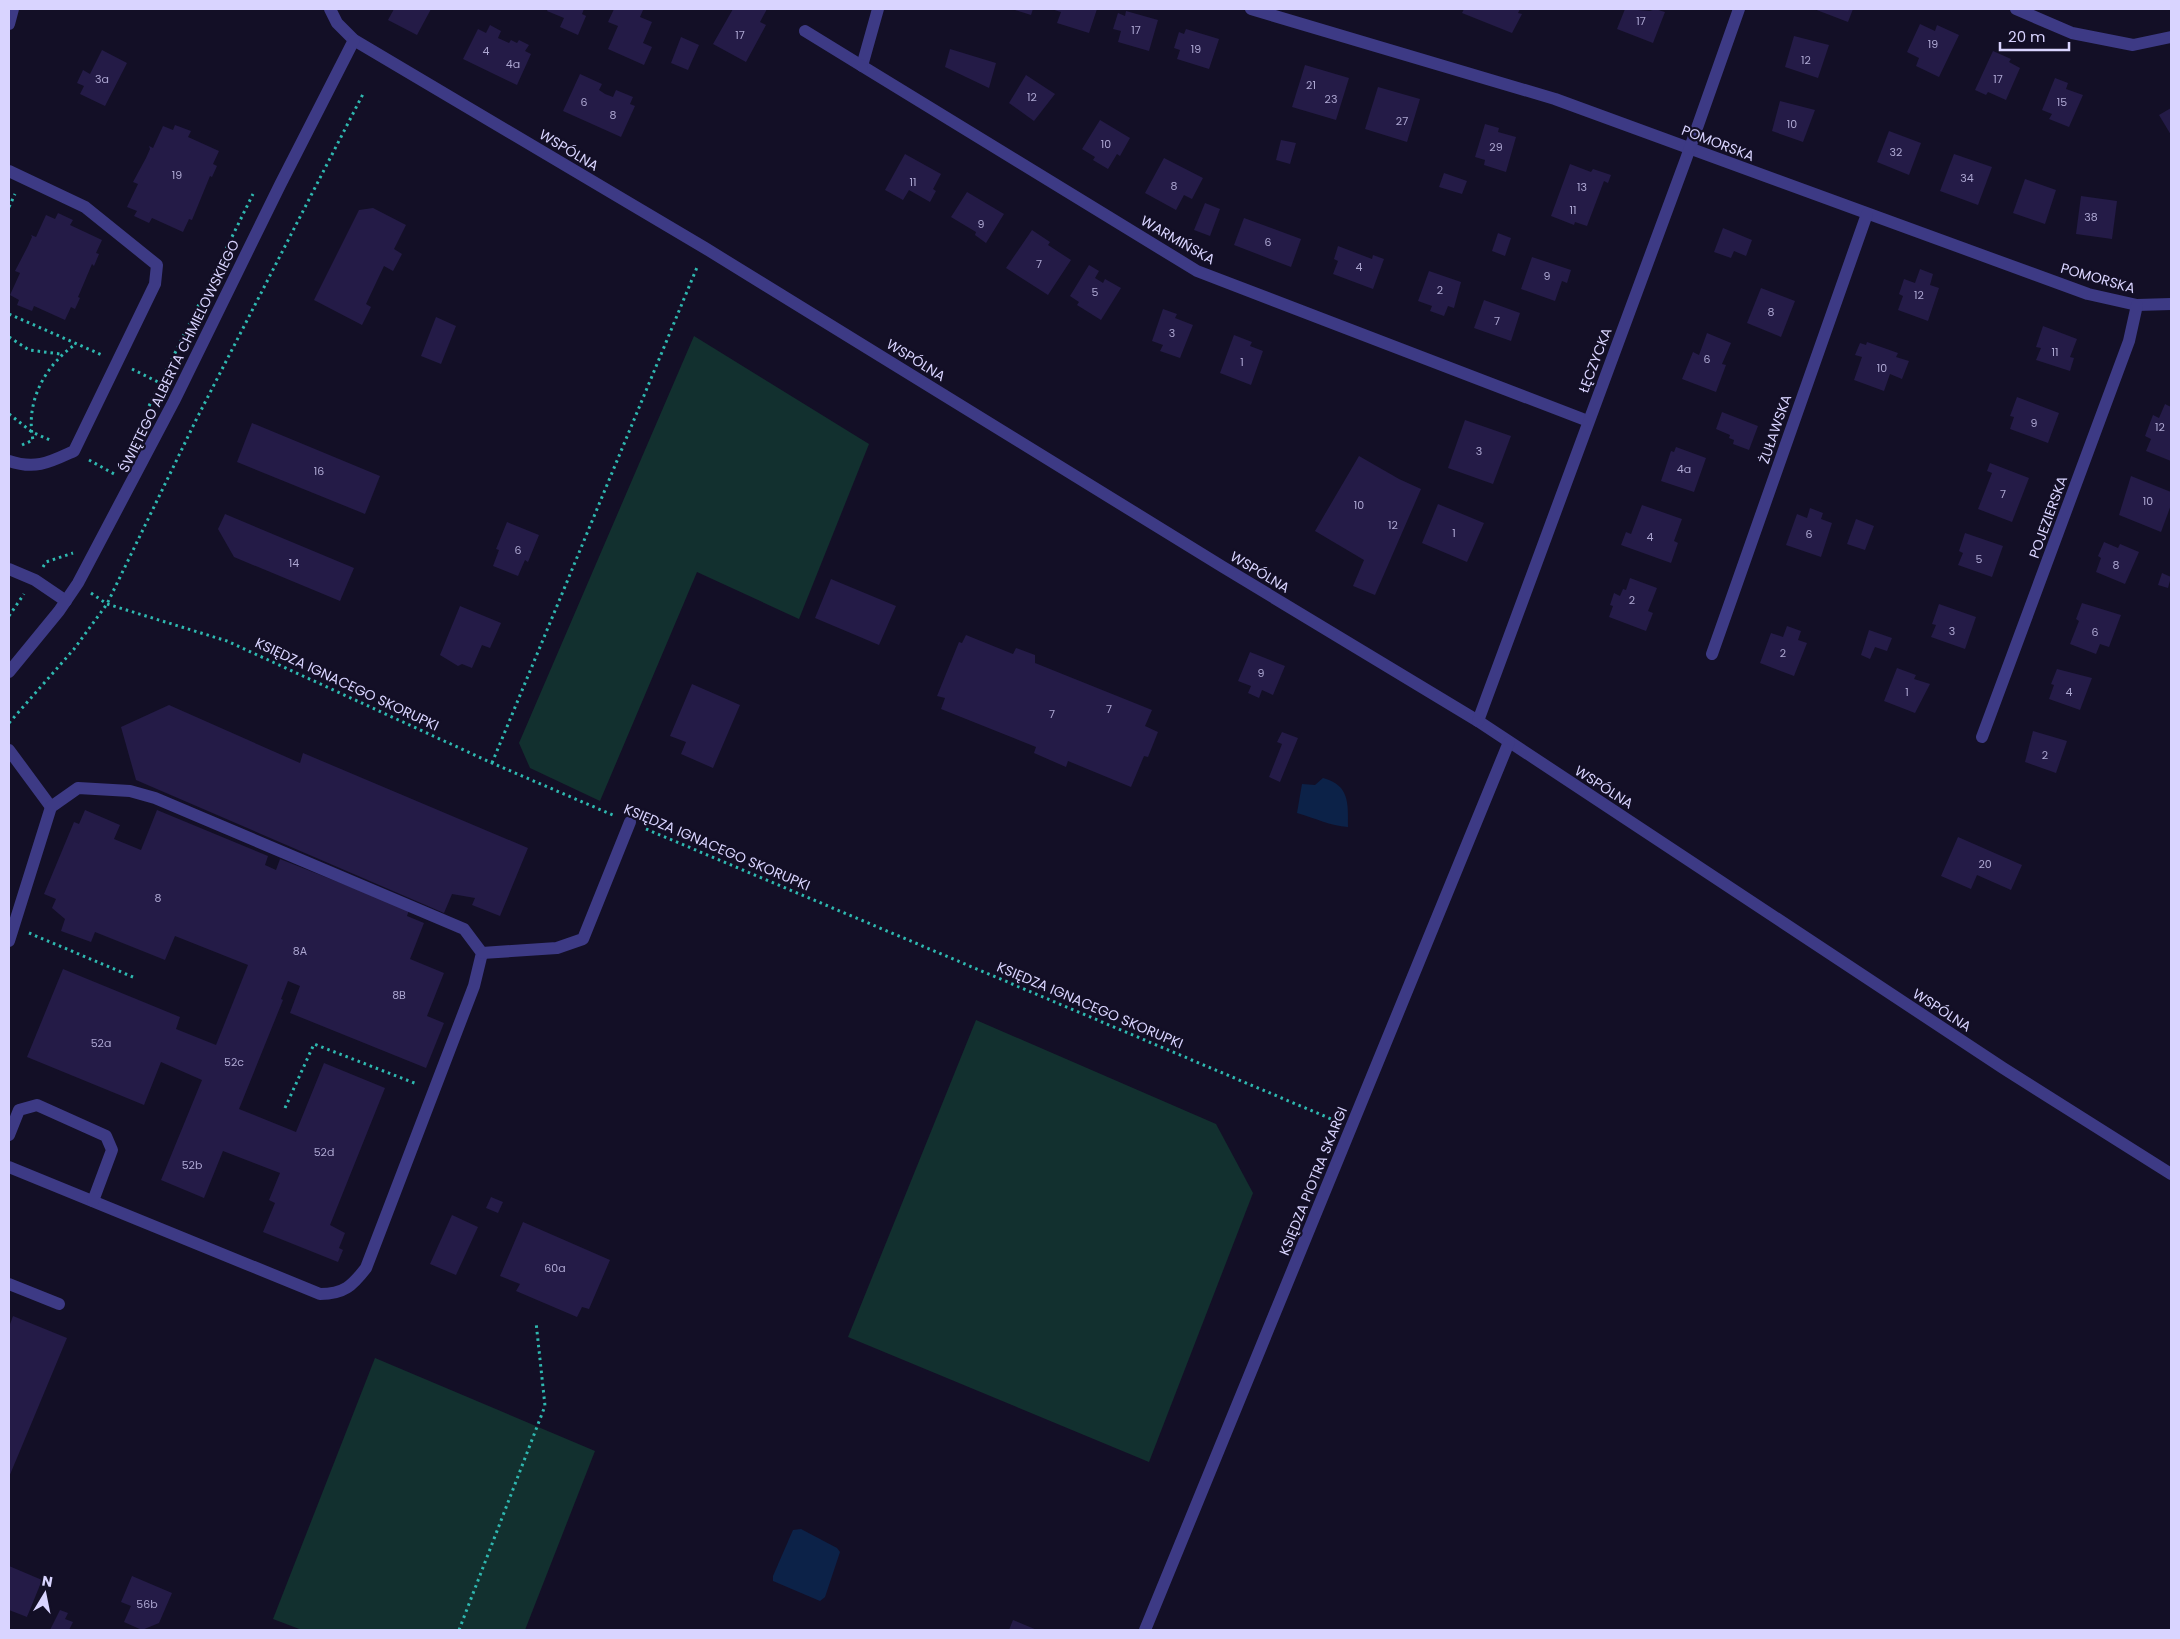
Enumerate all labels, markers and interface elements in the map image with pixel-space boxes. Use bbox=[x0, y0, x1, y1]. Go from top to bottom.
house number: 17 bbox=[1636, 13, 1646, 29]
scale bar bbox=[2000, 20, 2069, 52]
house number: 17 bbox=[1131, 22, 1141, 38]
text: 20 m bbox=[2008, 26, 2046, 47]
house number: 17 bbox=[735, 27, 745, 43]
house number: 19 bbox=[1928, 36, 1938, 52]
house number: 19 bbox=[1191, 41, 1201, 57]
house number: 4 bbox=[483, 43, 490, 59]
house number: 12 bbox=[1801, 52, 1811, 68]
house number: 4a bbox=[506, 56, 520, 72]
house number: 3a bbox=[95, 71, 109, 87]
house number: 17 bbox=[1993, 71, 2003, 87]
house number: 21 bbox=[1306, 77, 1316, 93]
house number: 12 bbox=[1027, 89, 1037, 105]
house number: 23 bbox=[1325, 91, 1337, 107]
house number: 6 bbox=[581, 94, 588, 110]
house number: 15 bbox=[2057, 94, 2067, 110]
house number: 8 bbox=[610, 107, 617, 123]
house number: 27 bbox=[1396, 113, 1408, 129]
house number: 10 bbox=[1787, 116, 1797, 132]
street label: POMORSKA bbox=[1679, 120, 1757, 166]
street label: WSPÓLNA bbox=[535, 124, 603, 176]
house number: 10 bbox=[1101, 136, 1111, 152]
house number: 29 bbox=[1489, 139, 1503, 155]
house number: 32 bbox=[1890, 144, 1902, 160]
house number: 19 bbox=[172, 167, 182, 183]
house number: 34 bbox=[1960, 170, 1974, 186]
house number: 11 bbox=[909, 174, 917, 190]
house number: 8 bbox=[1171, 178, 1178, 194]
house number: 13 bbox=[1577, 179, 1587, 195]
house number: 11 bbox=[1569, 202, 1577, 218]
house number: 38 bbox=[2084, 209, 2098, 225]
street label: WARMIŃSKA bbox=[1137, 211, 1219, 269]
house number: 9 bbox=[978, 216, 985, 232]
house number: 6 bbox=[1265, 234, 1272, 250]
street label: ŚWIĘTEGO ALBERTA CHMIELOWSKIEGO bbox=[114, 236, 244, 476]
house number: 7 bbox=[1036, 256, 1042, 272]
street label: POMORSKA bbox=[2058, 258, 2138, 298]
house number: 4 bbox=[1356, 259, 1363, 275]
house number: 9 bbox=[1544, 268, 1551, 284]
house number: 2 bbox=[1437, 282, 1443, 298]
house number: 5 bbox=[1092, 284, 1099, 300]
house number: 12 bbox=[1914, 287, 1924, 303]
house number: 8 bbox=[1768, 304, 1775, 320]
house number: 7 bbox=[1494, 313, 1500, 329]
street label: ŁĘCZYCKA bbox=[1573, 324, 1617, 396]
house number: 3 bbox=[1169, 325, 1175, 341]
street label: WSPÓLNA bbox=[883, 334, 949, 386]
house number: 11 bbox=[2051, 344, 2059, 360]
house number: 6 bbox=[1704, 351, 1711, 367]
house number: 1 bbox=[1240, 354, 1244, 370]
house number: 10 bbox=[1877, 360, 1887, 376]
street label: ŻUŁAWSKA bbox=[1754, 392, 1796, 466]
house number: 9 bbox=[2031, 415, 2038, 431]
house number: 12 bbox=[2155, 419, 2165, 435]
house number: 3 bbox=[1476, 443, 1482, 459]
house number: 4a bbox=[1677, 461, 1691, 477]
house number: 16 bbox=[314, 463, 324, 479]
street label: POJEZIERSKA bbox=[2024, 473, 2072, 561]
house number: 7 bbox=[2000, 486, 2006, 502]
house number: 10 bbox=[2143, 493, 2153, 509]
house number: 10 bbox=[1354, 497, 1364, 513]
house number: 12 bbox=[1388, 517, 1398, 533]
house number: 1 bbox=[1452, 525, 1456, 541]
house number: 6 bbox=[1806, 526, 1813, 542]
house number: 4 bbox=[1647, 529, 1654, 545]
house number: 6 bbox=[515, 542, 522, 558]
street label: WSPÓLNA bbox=[1226, 546, 1294, 598]
house number: 5 bbox=[1976, 551, 1983, 567]
house number: 14 bbox=[289, 555, 299, 571]
house number: 8 bbox=[2113, 557, 2120, 573]
house number: 2 bbox=[1629, 592, 1635, 608]
house number: 3 bbox=[1949, 623, 1955, 639]
house number: 6 bbox=[2092, 624, 2099, 640]
street label: KSIĘDZA IGNACEGO SKORUPKI bbox=[252, 633, 442, 735]
house number: 2 bbox=[1780, 645, 1786, 661]
house number: 9 bbox=[1258, 665, 1265, 681]
house number: 1 bbox=[1905, 684, 1909, 700]
house number: 4 bbox=[2066, 684, 2073, 700]
house number: 7 bbox=[1106, 701, 1112, 717]
house number: 7 bbox=[1049, 706, 1055, 722]
house number: 2 bbox=[2042, 747, 2048, 763]
street label: WSPÓLNA bbox=[1571, 761, 1637, 813]
street label: KSIĘDZA IGNACEGO SKORUPKI bbox=[621, 799, 813, 895]
house number: 20 bbox=[1978, 856, 1992, 872]
house number: 8 bbox=[155, 890, 162, 906]
house number: 8A bbox=[293, 943, 308, 959]
street label: KSIĘDZA IGNACEGO SKORUPKI bbox=[994, 957, 1186, 1053]
street label: WSPÓLNA bbox=[1909, 984, 1975, 1036]
house number: 8B bbox=[392, 987, 406, 1003]
house number: 52a bbox=[91, 1035, 111, 1051]
house number: 52c bbox=[224, 1054, 244, 1070]
street label: KSIĘDZA PIOTRA SKARGI bbox=[1274, 1104, 1352, 1258]
house number: 52d bbox=[314, 1144, 334, 1160]
house number: 52b bbox=[182, 1157, 202, 1173]
house number: 60a bbox=[544, 1260, 566, 1276]
north arrow bbox=[20, 1569, 70, 1619]
text: N bbox=[40, 1570, 54, 1592]
house number: 56b bbox=[136, 1596, 158, 1612]

